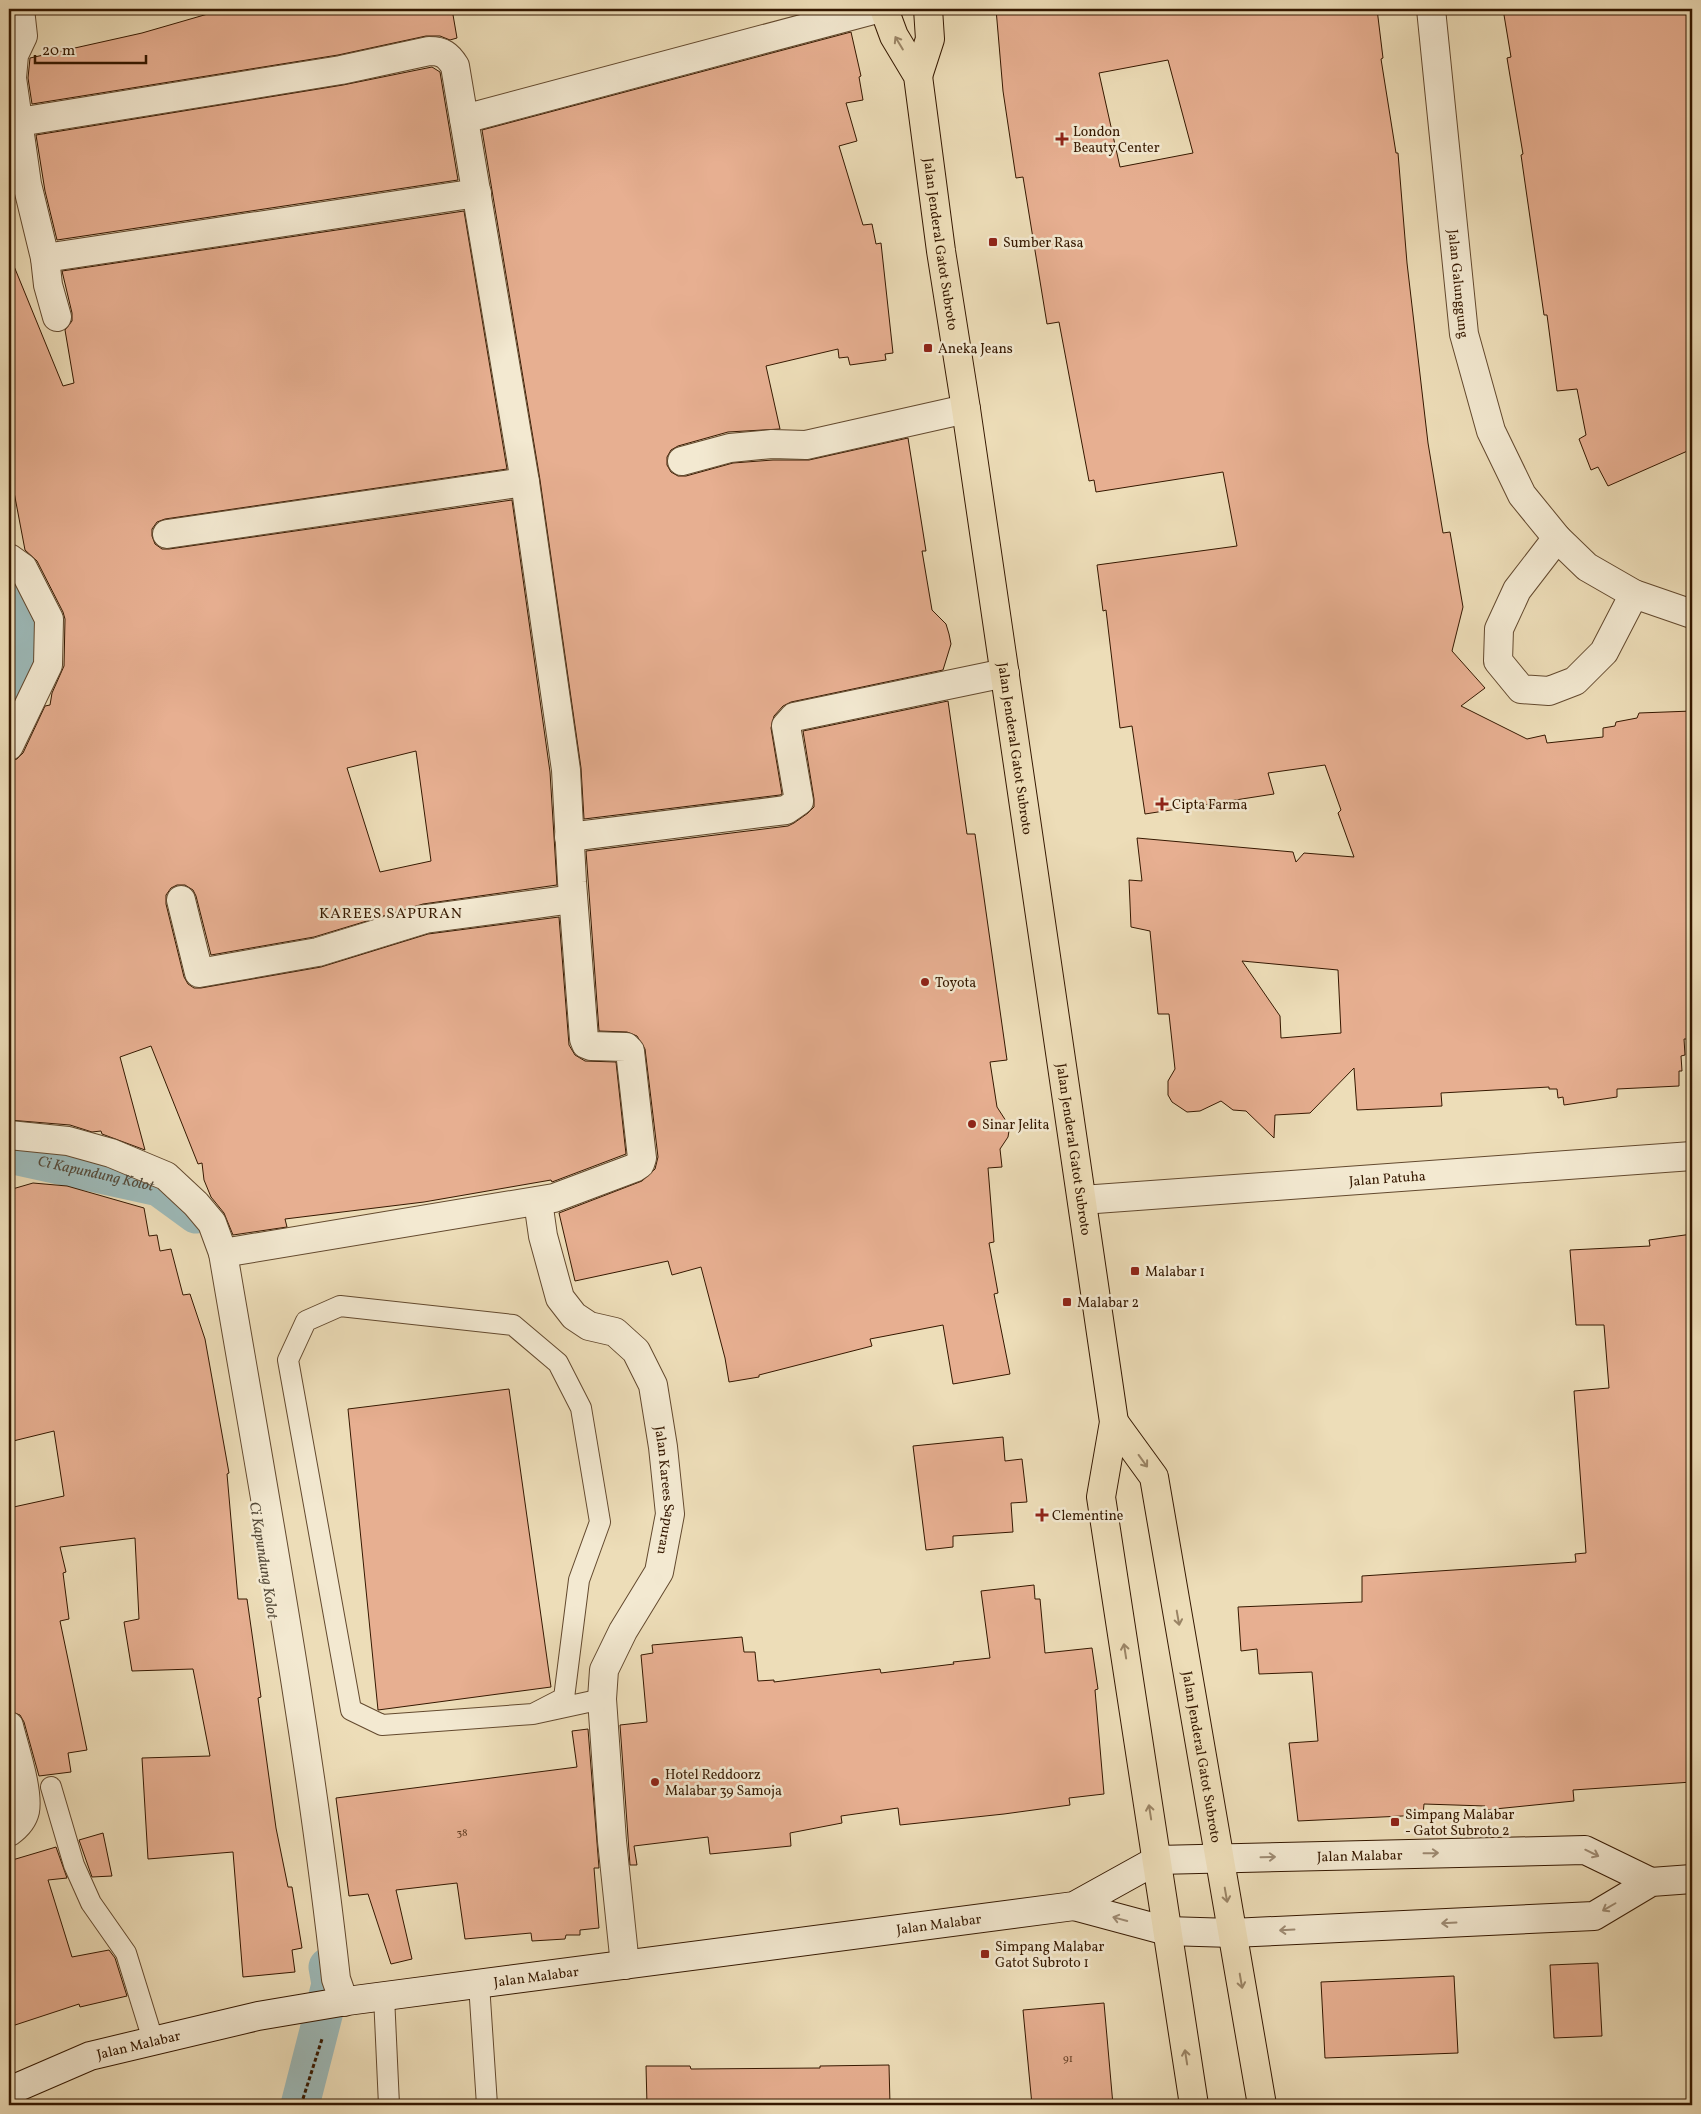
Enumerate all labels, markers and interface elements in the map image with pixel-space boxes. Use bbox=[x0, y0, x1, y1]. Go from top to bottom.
scale bar bbox=[35, 32, 146, 64]
one-way arrow bbox=[893, 37, 903, 51]
text: 20 m bbox=[42, 41, 75, 62]
place label: London Beauty Center bbox=[1073, 123, 1160, 158]
marker: London Beauty Center bbox=[1055, 132, 1069, 146]
street label: Jalan Jenderal Gatot Subroto bbox=[918, 157, 961, 332]
street label: Jalan Galunggung bbox=[1442, 228, 1473, 341]
place label: Sumber Rasa bbox=[1003, 234, 1084, 253]
marker: Sumber Rasa bbox=[987, 236, 999, 248]
place label: Aneka Jeans bbox=[938, 340, 1013, 359]
marker: Aneka Jeans bbox=[922, 342, 934, 354]
street label: Jalan Jenderal Gatot Subroto bbox=[992, 661, 1036, 836]
place label: Cipta Farma bbox=[1172, 796, 1247, 815]
marker: Cipta Farma bbox=[1156, 798, 1168, 810]
district label: KAREES SAPURAN bbox=[319, 904, 463, 925]
place label: Toyota bbox=[935, 974, 976, 993]
marker: Toyota bbox=[919, 976, 931, 988]
street label: Jalan Jenderal Gatot Subroto bbox=[1051, 1062, 1095, 1237]
place label: Sinar Jelita bbox=[982, 1116, 1049, 1135]
marker: Sinar Jelita bbox=[966, 1118, 978, 1130]
water label: Ci Kapundung Kolot bbox=[36, 1152, 157, 1198]
street label: Jalan Patuha bbox=[1348, 1167, 1426, 1192]
place label: Malabar 1 bbox=[1145, 1263, 1205, 1282]
marker: Malabar 1 bbox=[1129, 1265, 1141, 1277]
place label: Malabar 2 bbox=[1077, 1294, 1139, 1313]
marker: Malabar 2 bbox=[1061, 1296, 1073, 1308]
street label: Jalan Karees Sapuran bbox=[649, 1425, 678, 1556]
one-way arrow bbox=[1138, 1454, 1148, 1468]
water label: Ci Kapundung Kolot bbox=[243, 1500, 282, 1621]
place label: Clementine bbox=[1052, 1507, 1124, 1526]
marker: Clementine bbox=[1036, 1509, 1048, 1521]
one-way arrow bbox=[1174, 1610, 1184, 1626]
one-way arrow bbox=[1120, 1644, 1130, 1660]
street label: Jalan Jenderal Gatot Subroto bbox=[1177, 1670, 1225, 1844]
place label: Hotel Reddoorz Malabar 39 Samoja bbox=[665, 1766, 782, 1801]
marker: Hotel Reddoorz Malabar 39 Samoja bbox=[649, 1776, 661, 1788]
one-way arrow bbox=[1144, 1804, 1154, 1820]
place label: Simpang Malabar - Gatot Subroto 2 bbox=[1405, 1806, 1514, 1841]
marker: Simpang Malabar - Gatot Subroto 2 bbox=[1389, 1816, 1401, 1828]
house number: 38 bbox=[456, 1826, 468, 1841]
street label: Jalan Malabar bbox=[1317, 1846, 1403, 1867]
one-way arrow bbox=[1422, 1848, 1438, 1858]
one-way arrow bbox=[1584, 1849, 1599, 1859]
one-way arrow bbox=[1260, 1852, 1276, 1862]
one-way arrow bbox=[1221, 1887, 1231, 1903]
one-way arrow bbox=[1602, 1902, 1617, 1912]
street label: Jalan Malabar bbox=[895, 1910, 983, 1940]
one-way arrow bbox=[1113, 1914, 1129, 1923]
one-way arrow bbox=[1442, 1918, 1458, 1927]
one-way arrow bbox=[1279, 1925, 1296, 1935]
place label: Simpang Malabar Gatot Subroto 1 bbox=[995, 1938, 1104, 1973]
marker: Simpang Malabar Gatot Subroto 1 bbox=[979, 1948, 991, 1960]
street label: Jalan Malabar bbox=[493, 1963, 580, 1993]
one-way arrow bbox=[1236, 1972, 1246, 1988]
street label: Jalan Malabar bbox=[95, 2027, 183, 2065]
one-way arrow bbox=[1181, 2049, 1191, 2065]
house number: 91 bbox=[1063, 2052, 1073, 2067]

